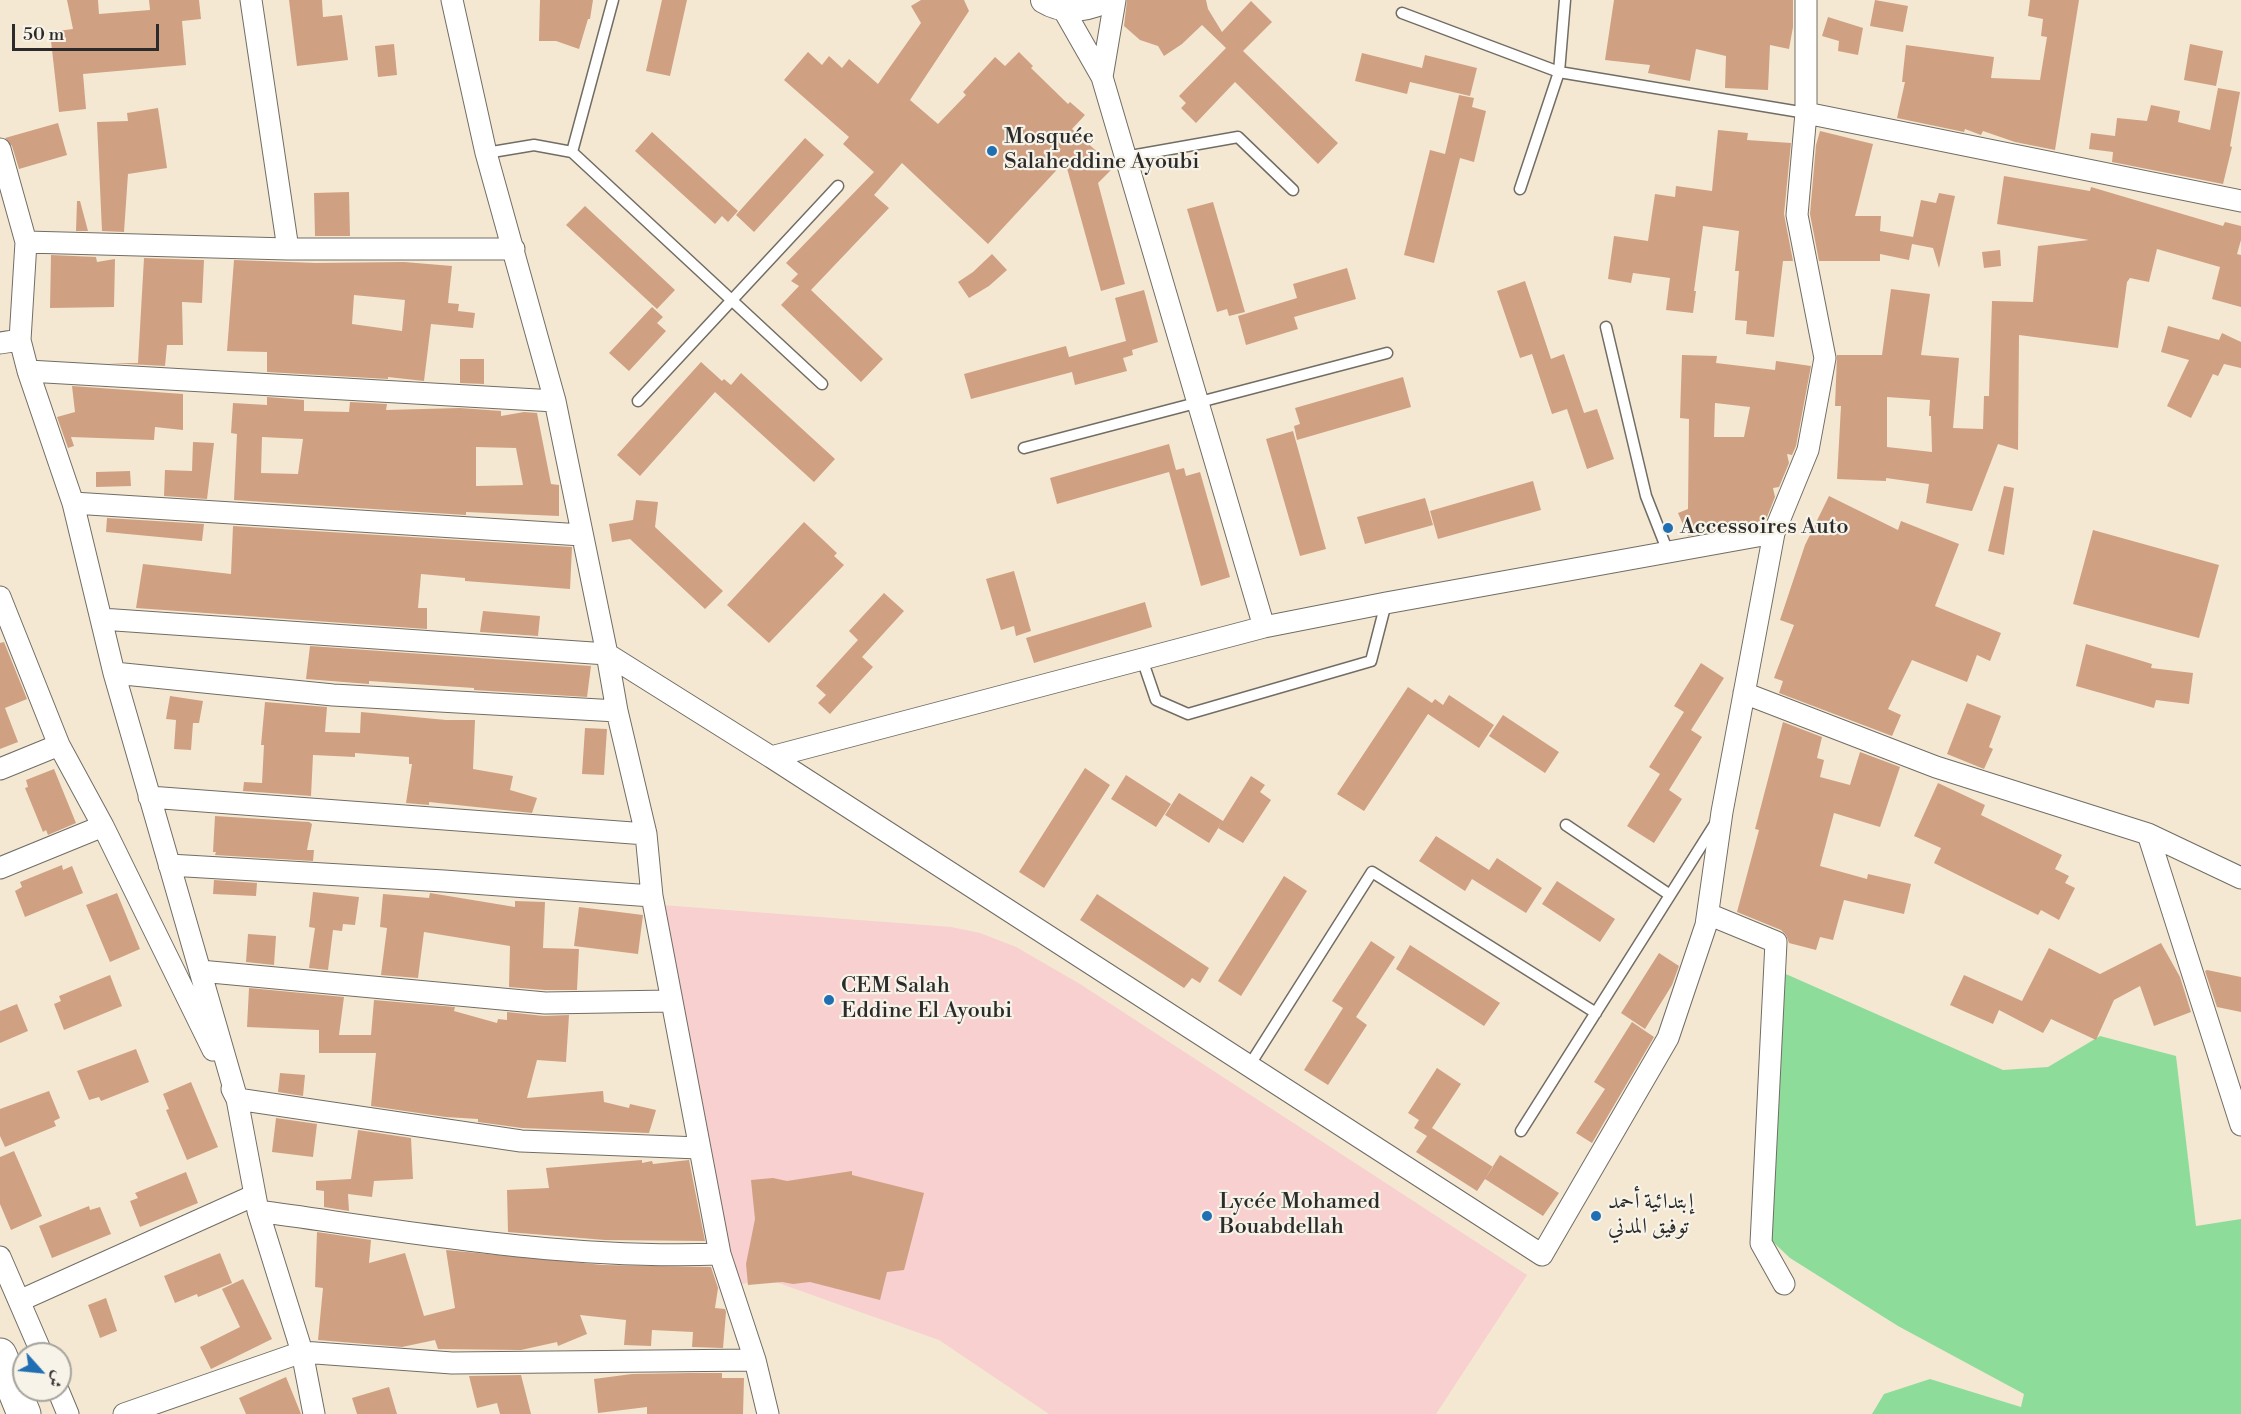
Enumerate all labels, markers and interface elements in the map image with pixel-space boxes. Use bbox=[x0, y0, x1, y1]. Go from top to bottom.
scale bar bbox=[15, 12, 162, 50]
text: 50 m bbox=[23, 23, 64, 46]
place label: Mosquée Salaheddine Ayoubi bbox=[1004, 125, 1199, 176]
marker: Mosquée Salaheddine Ayoubi bbox=[985, 144, 999, 158]
place label: Accessoires Auto bbox=[1680, 515, 1849, 541]
marker: Accessoires Auto bbox=[1661, 521, 1675, 535]
place label: CEM Salah Eddine El Ayoubi bbox=[841, 974, 1012, 1026]
marker: CEM Salah Eddine El Ayoubi bbox=[822, 993, 836, 1007]
place label: Lycée Mohamed Bouabdellah bbox=[1219, 1190, 1380, 1242]
place label: إبتدائية أحمد توفيق المدني bbox=[1608, 1190, 1694, 1242]
marker: Lycée Mohamed Bouabdellah bbox=[1200, 1209, 1214, 1223]
marker: إبتدائية أحمد توفيق المدني bbox=[1589, 1209, 1603, 1223]
north arrow bbox=[12, 1342, 72, 1402]
text: ش bbox=[44, 1368, 69, 1391]

